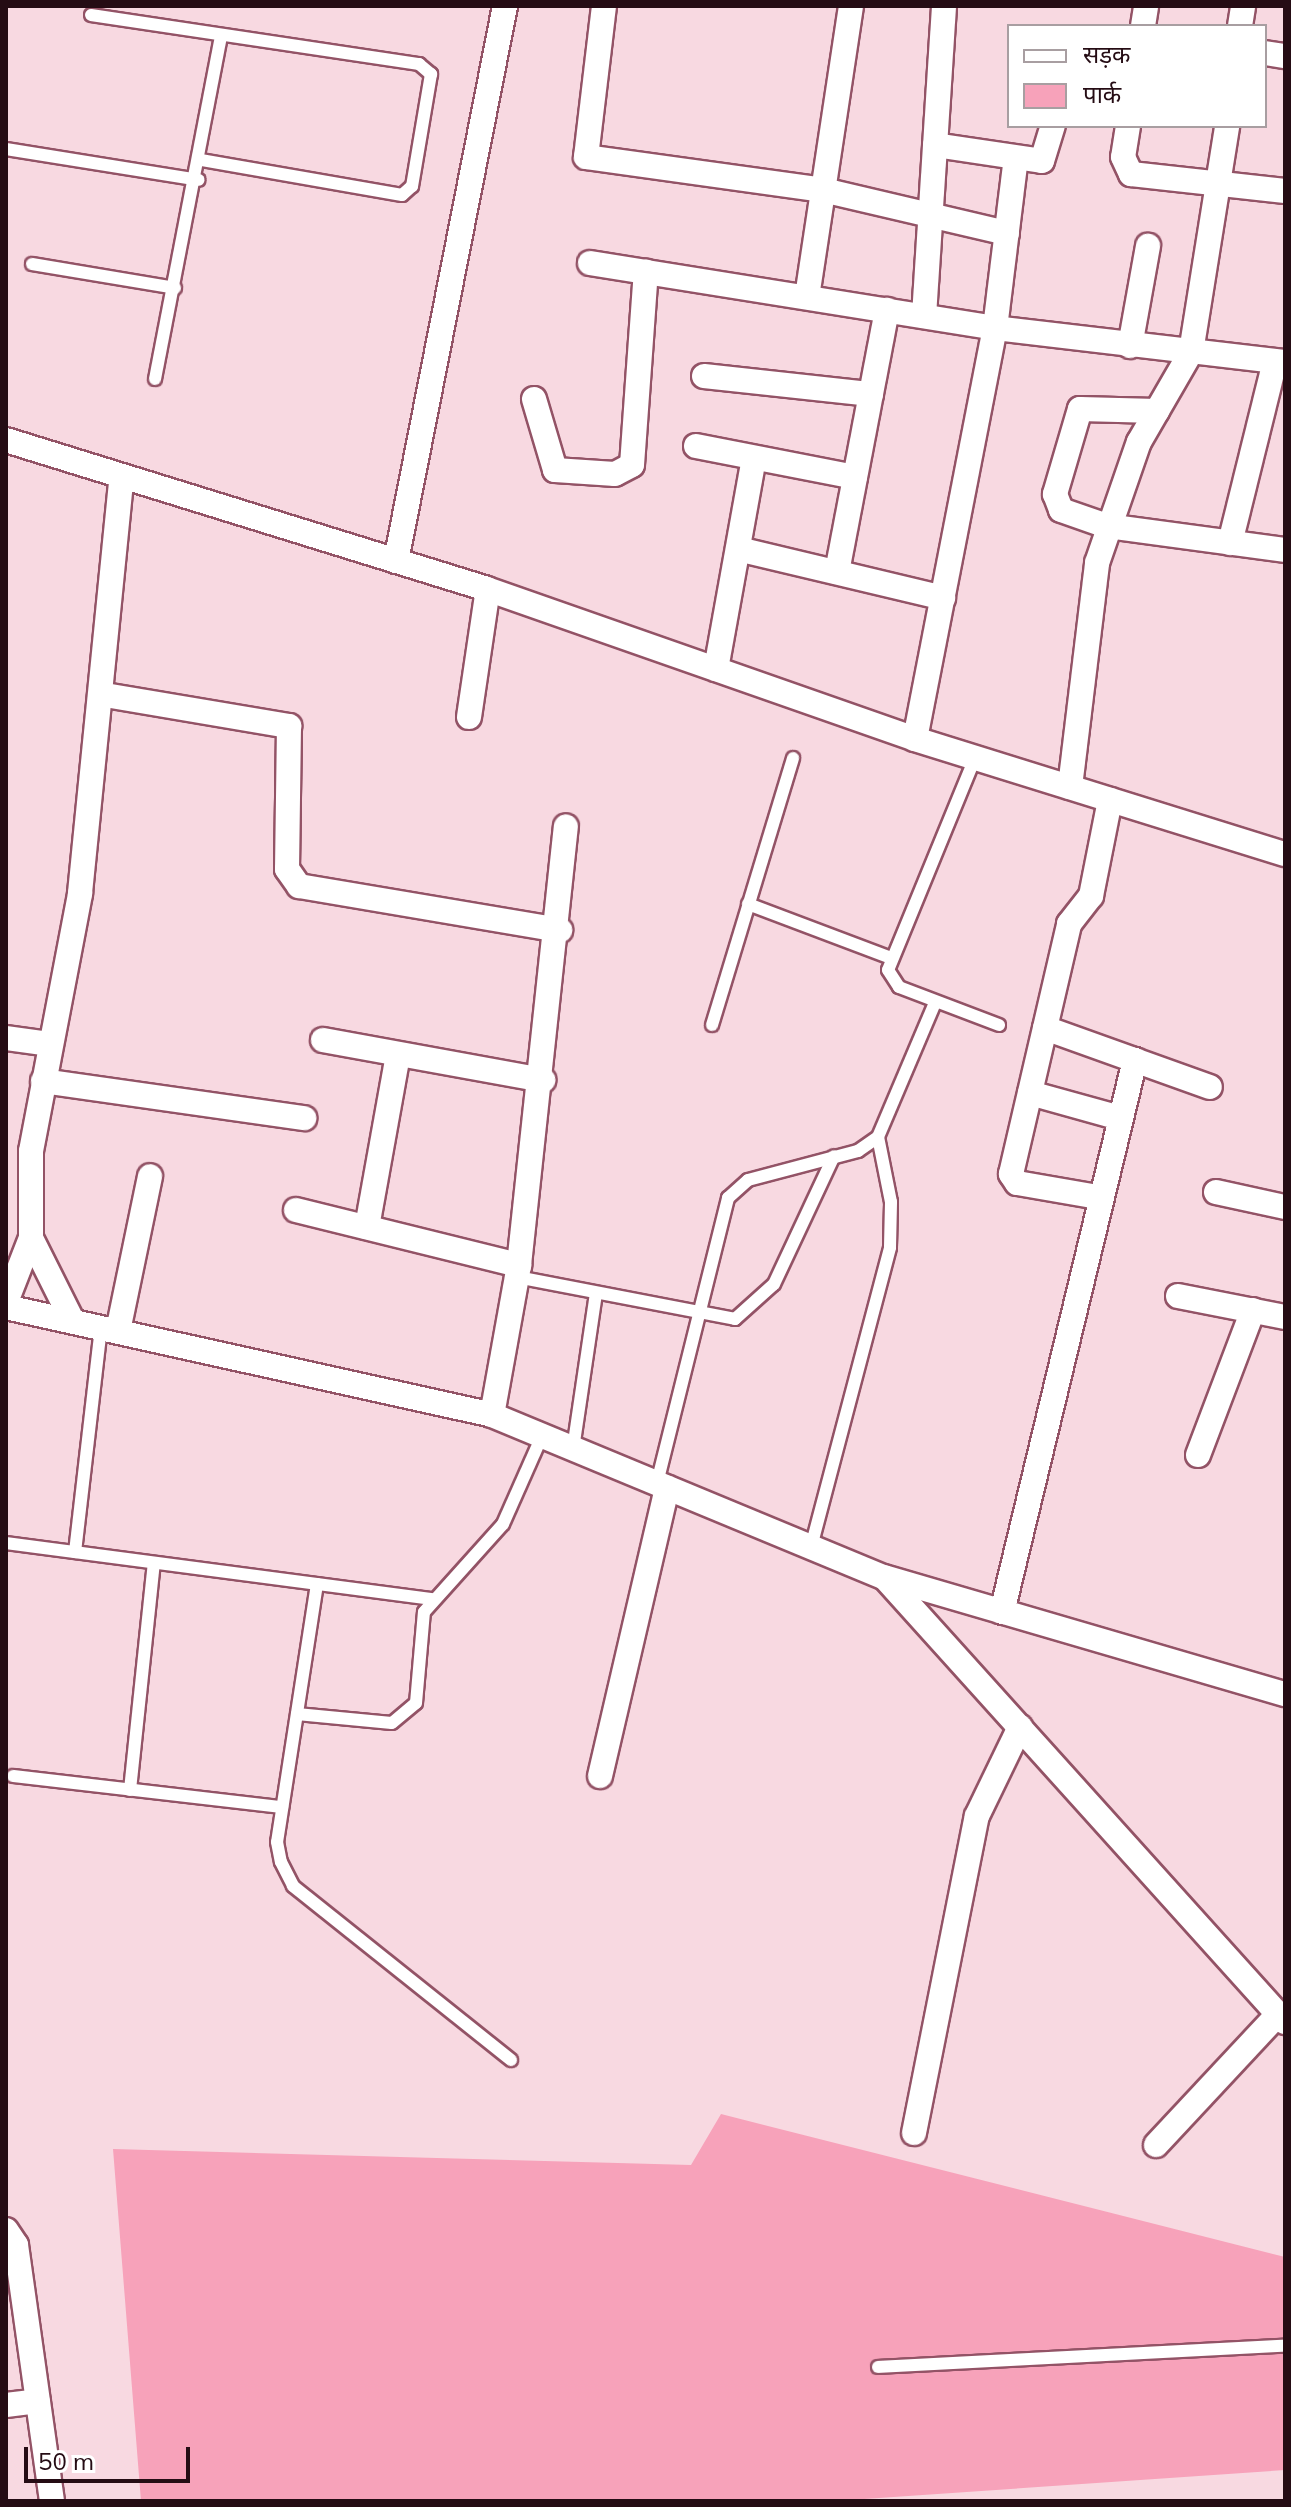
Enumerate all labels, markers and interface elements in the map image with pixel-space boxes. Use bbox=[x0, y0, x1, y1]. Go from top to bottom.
legend bbox=[1007, 24, 1267, 128]
text: सड़क bbox=[1083, 39, 1131, 69]
text: पार्क bbox=[1083, 79, 1121, 109]
scale bar bbox=[28, 2431, 194, 2481]
text: 50 m bbox=[38, 2446, 94, 2476]

